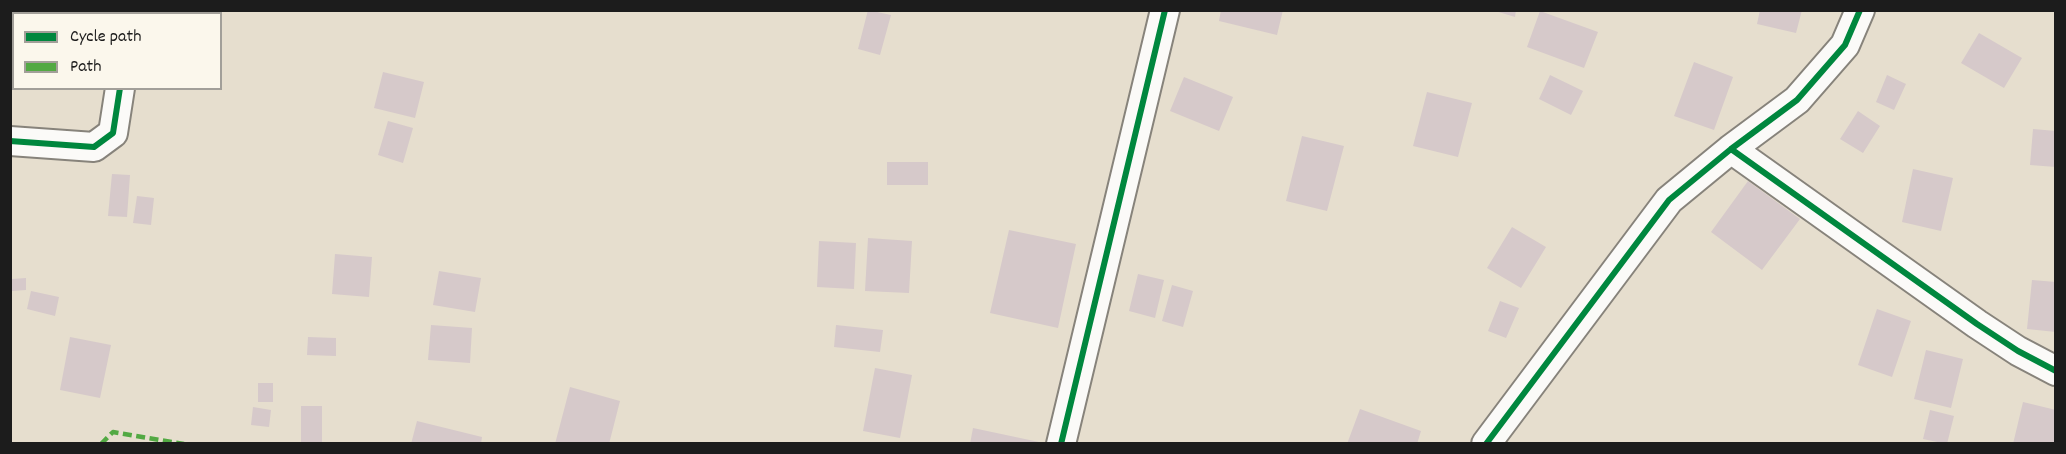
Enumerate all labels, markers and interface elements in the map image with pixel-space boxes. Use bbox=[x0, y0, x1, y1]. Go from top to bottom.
legend bbox=[12, 12, 222, 90]
text: Cycle path bbox=[70, 25, 141, 50]
text: Path bbox=[70, 55, 102, 80]

